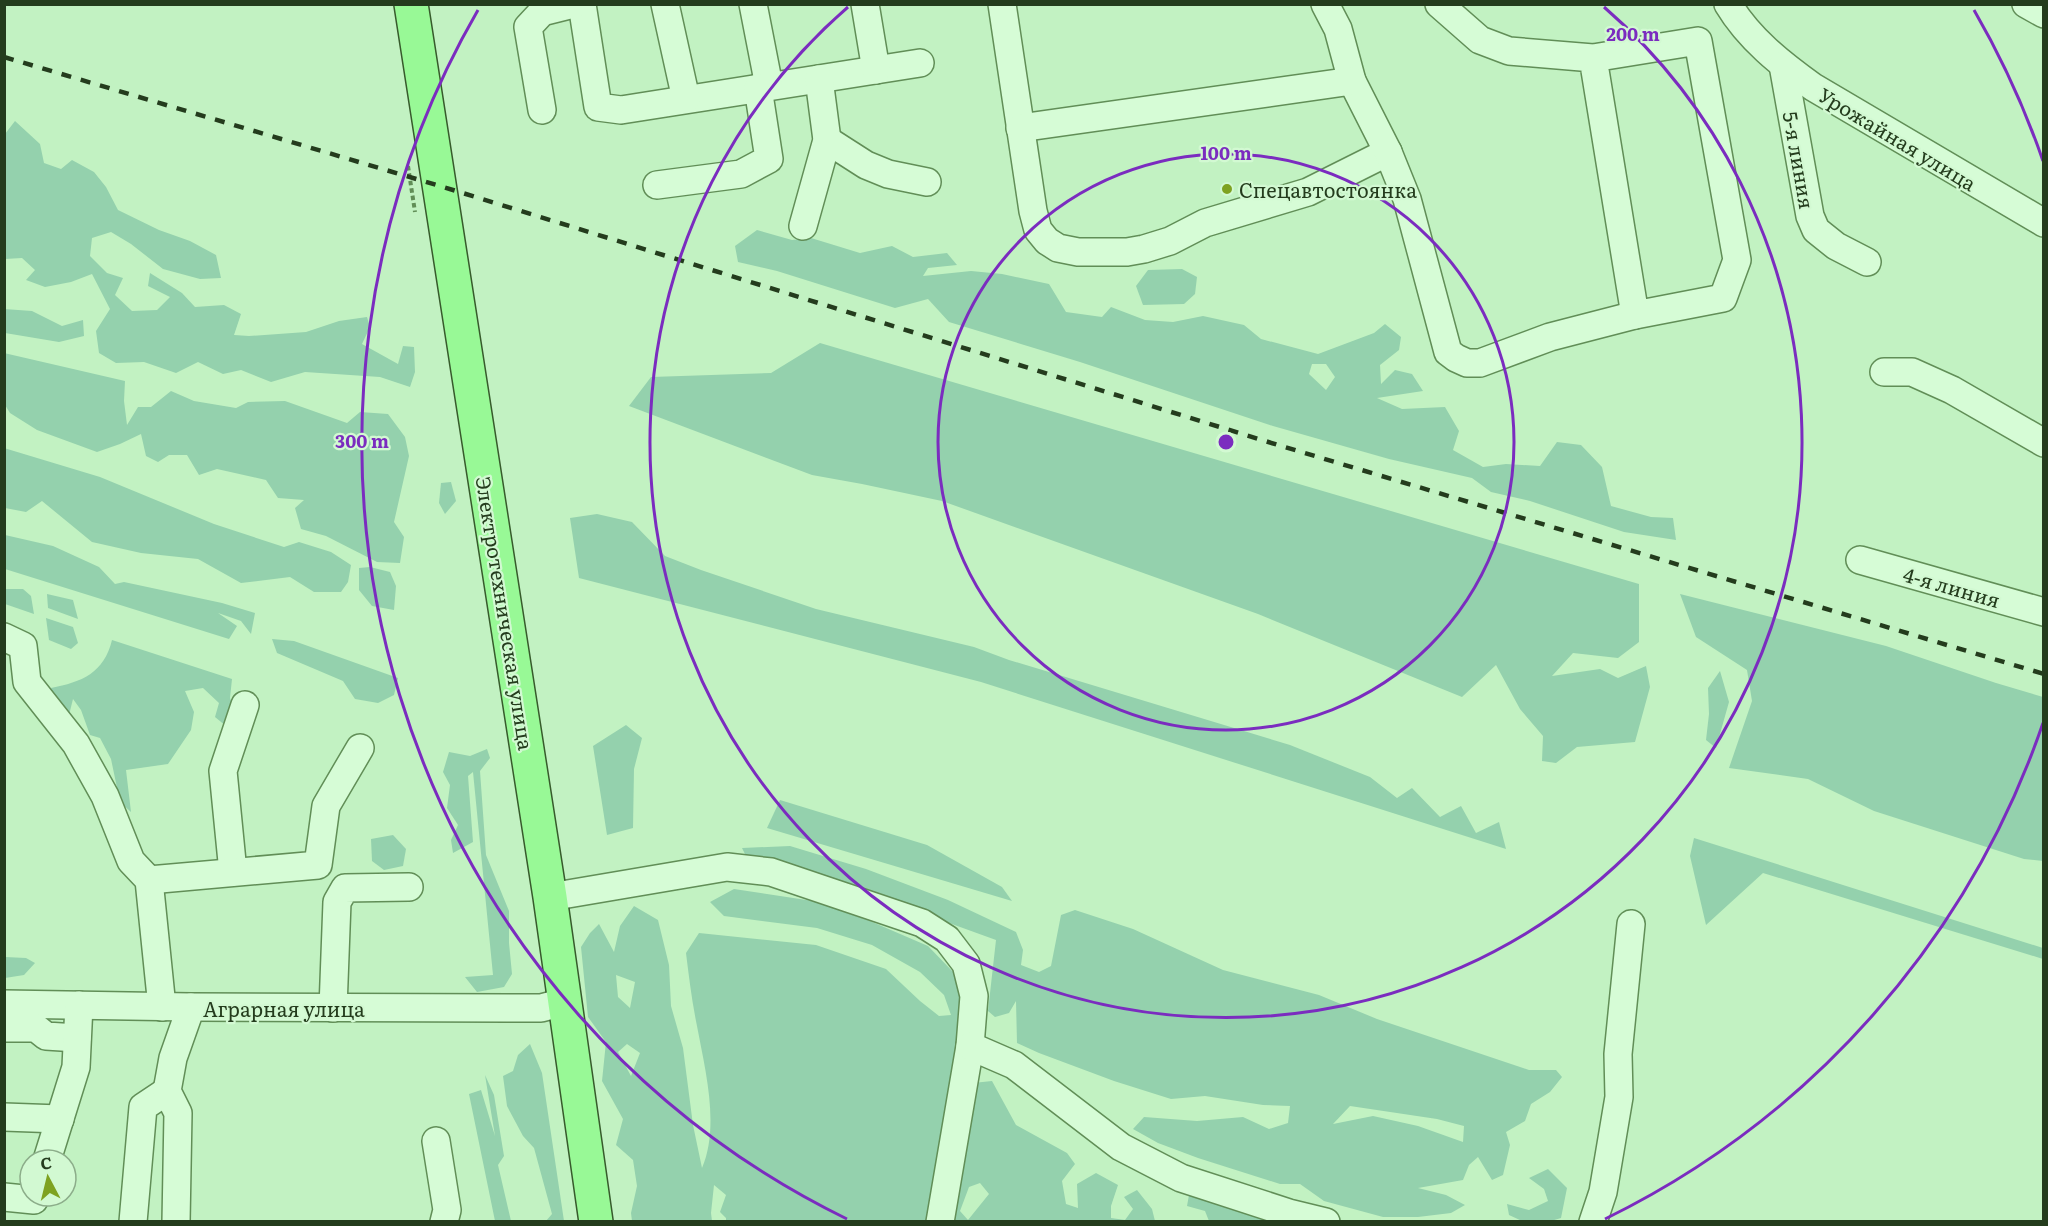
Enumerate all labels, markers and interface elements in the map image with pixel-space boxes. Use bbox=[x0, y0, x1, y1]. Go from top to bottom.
text: 200 m bbox=[1606, 20, 1660, 47]
street label: Урожайная улица bbox=[1813, 79, 1983, 197]
street label: 5-я линия bbox=[1777, 109, 1823, 211]
text: 100 m bbox=[1200, 139, 1252, 166]
place label: Спецавтостоянка bbox=[1239, 174, 1417, 204]
marker: Спецавтостоянка bbox=[1220, 182, 1234, 196]
text: 300 m bbox=[335, 427, 389, 454]
centre of rings bbox=[1216, 432, 1236, 452]
street label: Электротехническая улица bbox=[470, 474, 542, 752]
street label: 4-я линия bbox=[1900, 558, 2004, 614]
street label: Аграрная улица bbox=[203, 993, 365, 1023]
north arrow bbox=[18, 1148, 78, 1208]
text: С bbox=[39, 1150, 53, 1175]

